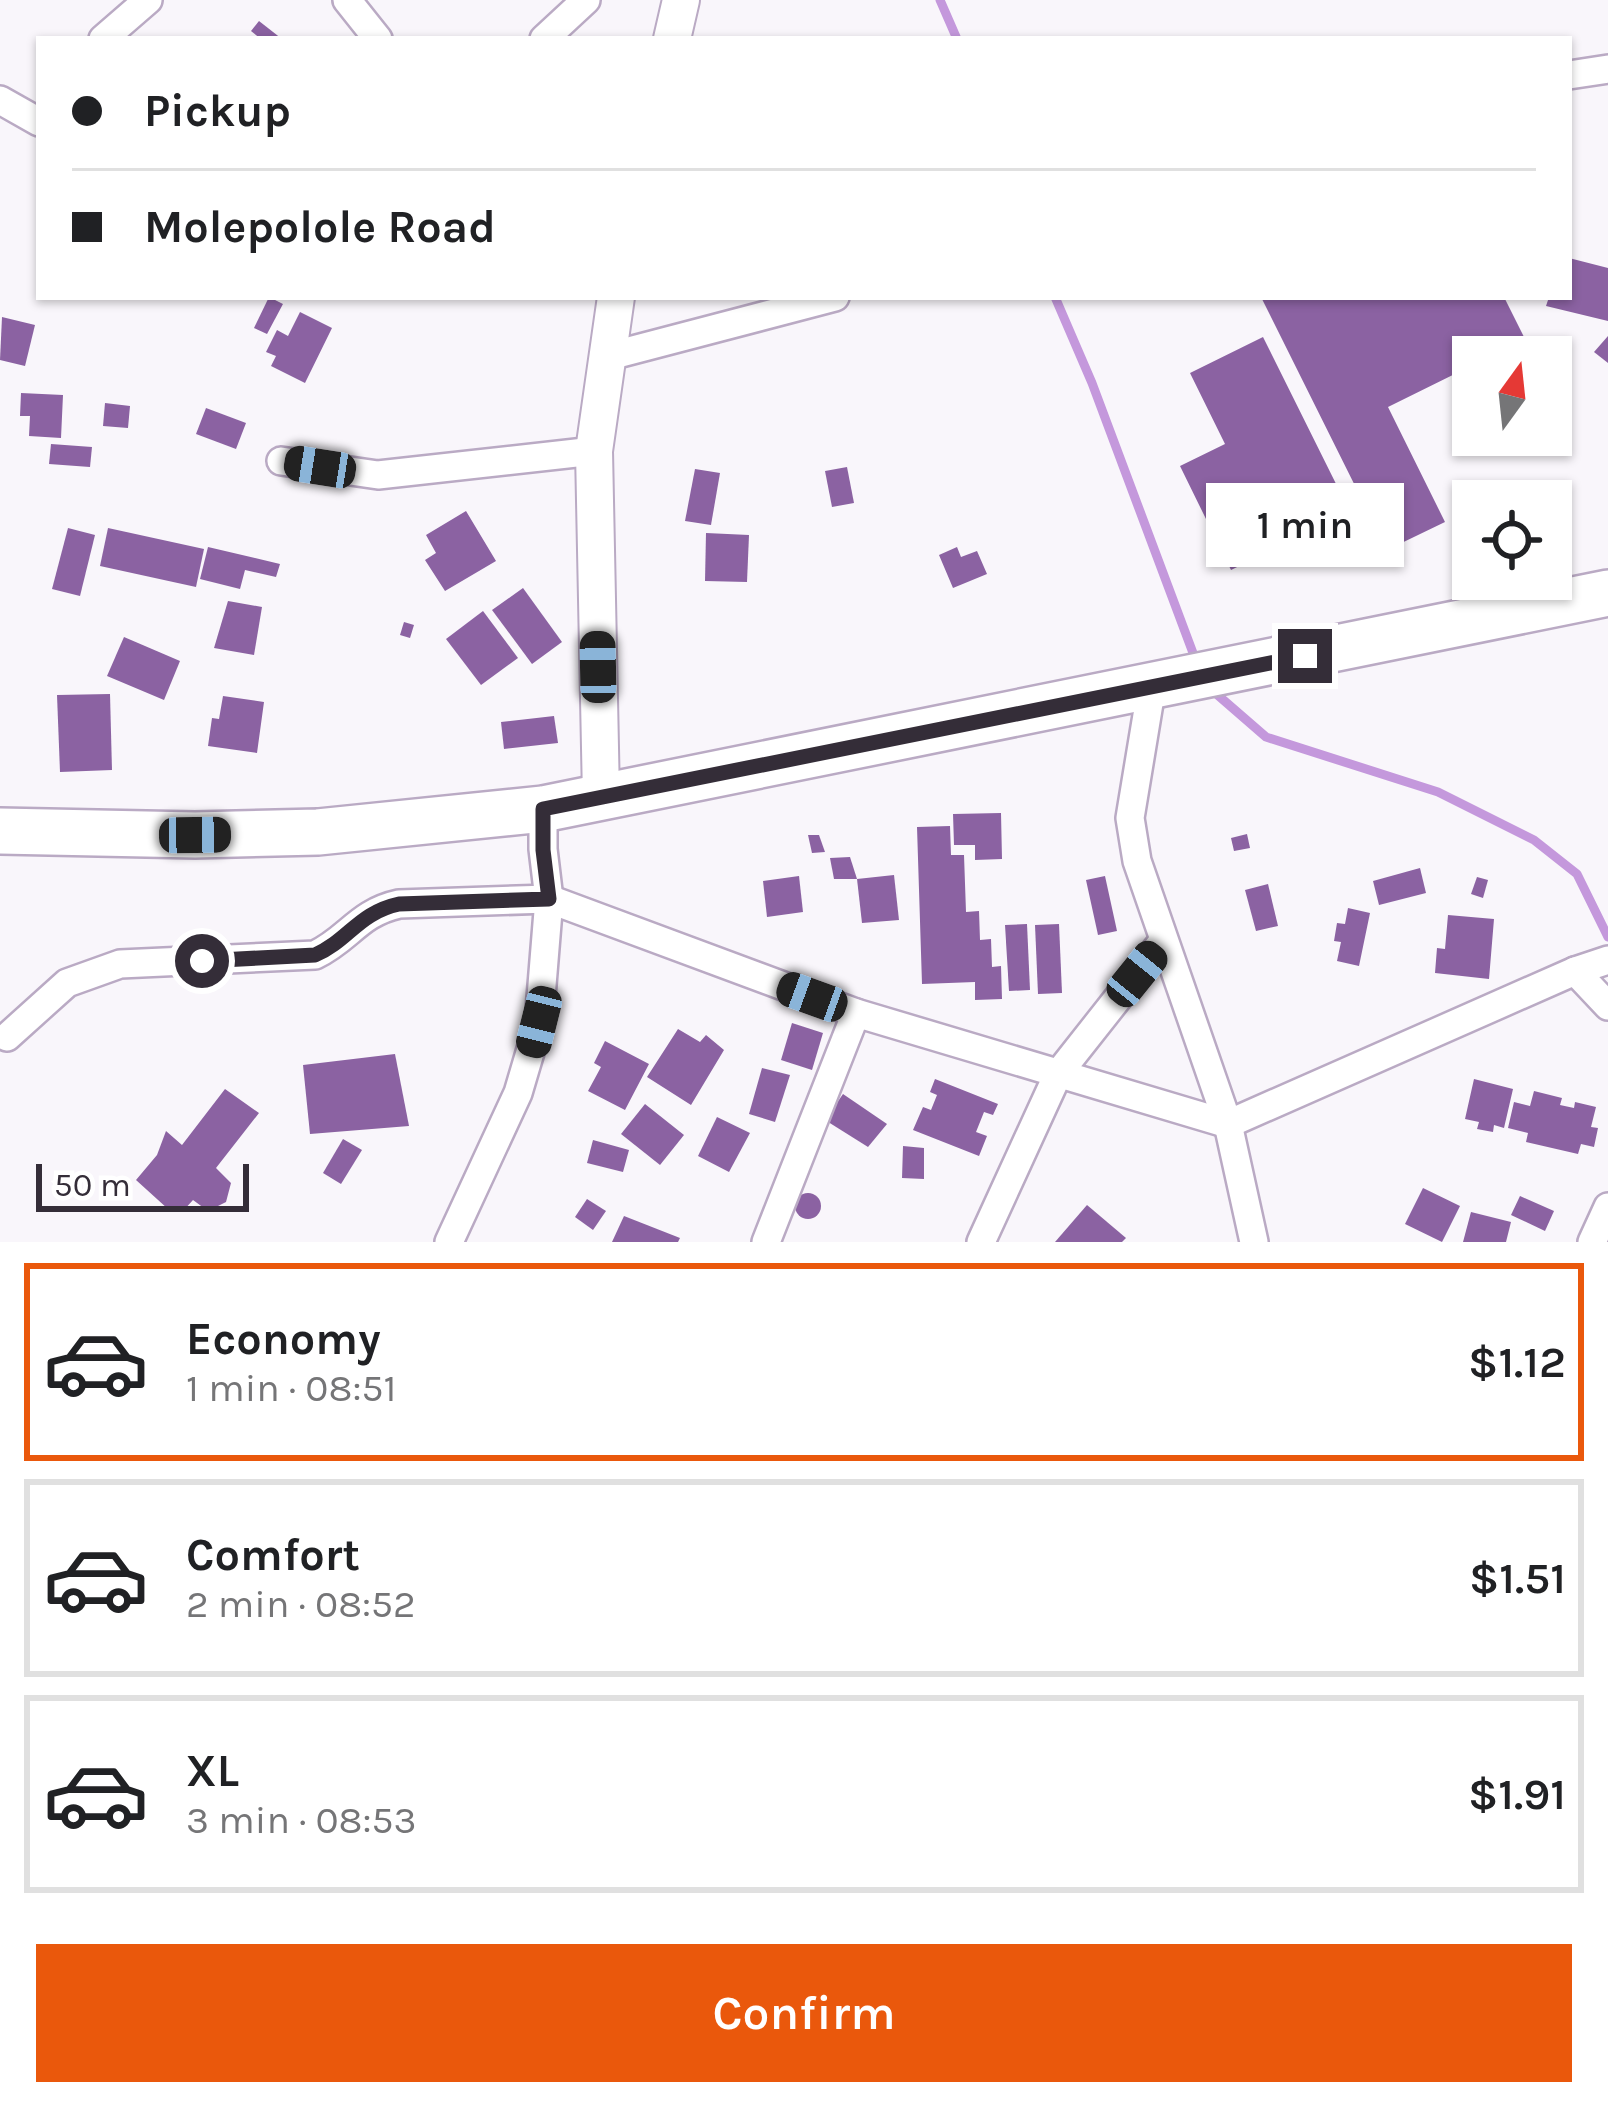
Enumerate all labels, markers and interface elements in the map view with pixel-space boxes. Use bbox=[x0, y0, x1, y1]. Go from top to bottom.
text: Pickup bbox=[144, 85, 291, 137]
text: Molepolole Road bbox=[144, 201, 496, 253]
north arrow bbox=[1452, 336, 1572, 456]
map controls bbox=[1452, 336, 1572, 600]
car bbox=[282, 444, 358, 490]
button: locate bbox=[1452, 480, 1572, 600]
callout: 1 min bbox=[1206, 482, 1404, 566]
text: 1 min bbox=[1257, 502, 1353, 548]
route end bbox=[1278, 629, 1332, 683]
car bbox=[579, 631, 617, 703]
car bbox=[159, 816, 231, 854]
route start bbox=[175, 934, 229, 988]
car bbox=[1100, 935, 1174, 1013]
car bbox=[772, 968, 852, 1026]
car bbox=[513, 983, 565, 1061]
scale bar bbox=[36, 1158, 249, 1211]
text: 50 m bbox=[54, 1166, 131, 1204]
icon: car bbox=[42, 1308, 150, 1416]
text: Economy bbox=[186, 1313, 381, 1365]
text: $1.12 bbox=[1468, 1336, 1566, 1388]
text: 1 min · 08:51 bbox=[186, 1365, 396, 1411]
icon: car bbox=[42, 1524, 150, 1632]
text: Comfort bbox=[186, 1529, 360, 1581]
text: $1.51 bbox=[1469, 1552, 1566, 1604]
text: 2 min · 08:52 bbox=[186, 1581, 416, 1627]
icon: car bbox=[42, 1740, 150, 1848]
text: XL bbox=[186, 1745, 239, 1797]
text: $1.91 bbox=[1468, 1768, 1566, 1820]
text: 3 min · 08:53 bbox=[186, 1797, 417, 1843]
button: Confirm bbox=[36, 1944, 1572, 2082]

